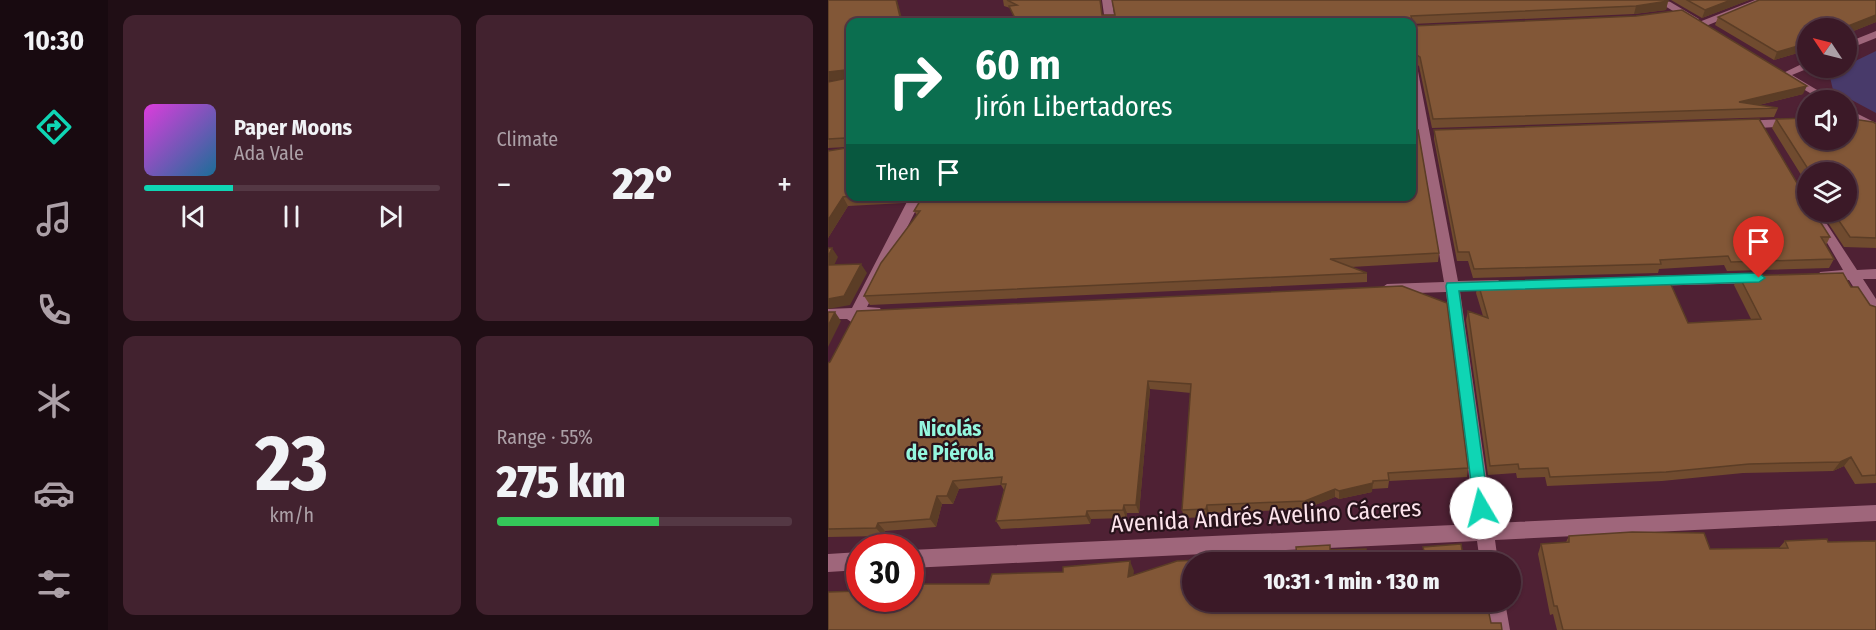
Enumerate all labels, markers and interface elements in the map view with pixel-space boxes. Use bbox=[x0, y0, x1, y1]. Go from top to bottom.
north arrow bbox=[1797, 18, 1857, 78]
map controls bbox=[1797, 18, 1857, 222]
text: 10:30 bbox=[24, 25, 84, 57]
text: 60 m bbox=[975, 40, 1061, 90]
icon: right bbox=[876, 42, 954, 120]
button: sound bbox=[1797, 90, 1857, 150]
text: Jirón Libertadores bbox=[975, 91, 1173, 123]
icon: directions bbox=[33, 106, 75, 148]
text: Paper Moons bbox=[234, 114, 352, 141]
text: Climate bbox=[497, 127, 558, 151]
text: Ada Vale bbox=[234, 141, 304, 165]
icon: arrive bbox=[932, 156, 965, 189]
text: 22° bbox=[613, 157, 676, 211]
text: Then bbox=[876, 159, 920, 186]
button: layers bbox=[1797, 162, 1857, 222]
text: − bbox=[497, 165, 511, 205]
text: + bbox=[777, 165, 792, 205]
icon: music bbox=[33, 198, 75, 240]
icon: previous bbox=[177, 200, 210, 233]
icon: pause bbox=[275, 200, 308, 233]
icon: next bbox=[374, 200, 407, 233]
pin bbox=[1733, 216, 1784, 278]
icon: arrive bbox=[1742, 225, 1775, 258]
icon: phone bbox=[33, 289, 75, 331]
icon: climate bbox=[33, 380, 75, 422]
district label: Nicolás de Piérola bbox=[906, 416, 994, 466]
text: 23 bbox=[255, 417, 328, 511]
text: Range · 55% bbox=[497, 425, 593, 449]
text: 275 km bbox=[497, 455, 626, 509]
icon: car bbox=[33, 472, 75, 514]
position arrow bbox=[1449, 476, 1513, 540]
street label: Avenida Andrés Avelino Cáceres bbox=[1110, 494, 1422, 538]
text: km/h bbox=[269, 503, 314, 527]
speed limit sign: 30 bbox=[846, 534, 924, 612]
icon: filters bbox=[33, 563, 75, 605]
text: 10:31 · 1 min · 130 m bbox=[1264, 568, 1439, 595]

